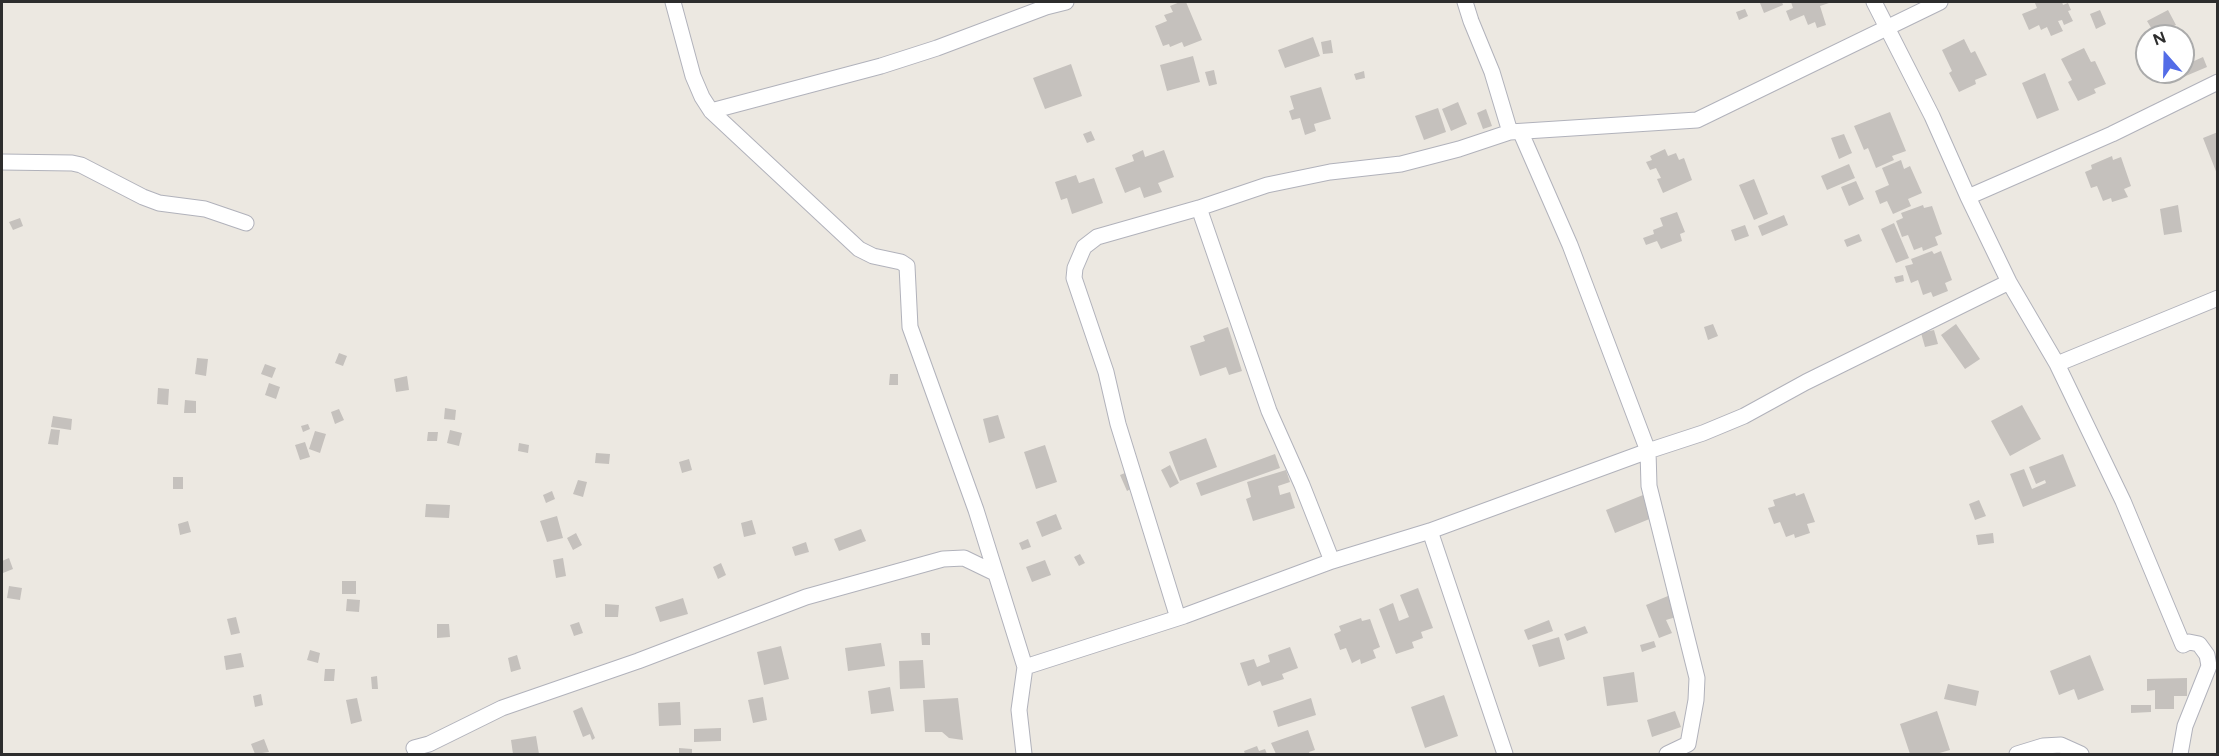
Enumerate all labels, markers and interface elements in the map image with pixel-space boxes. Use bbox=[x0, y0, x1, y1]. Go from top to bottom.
north arrow bbox=[2135, 24, 2195, 84]
text: N bbox=[2150, 27, 2168, 50]

